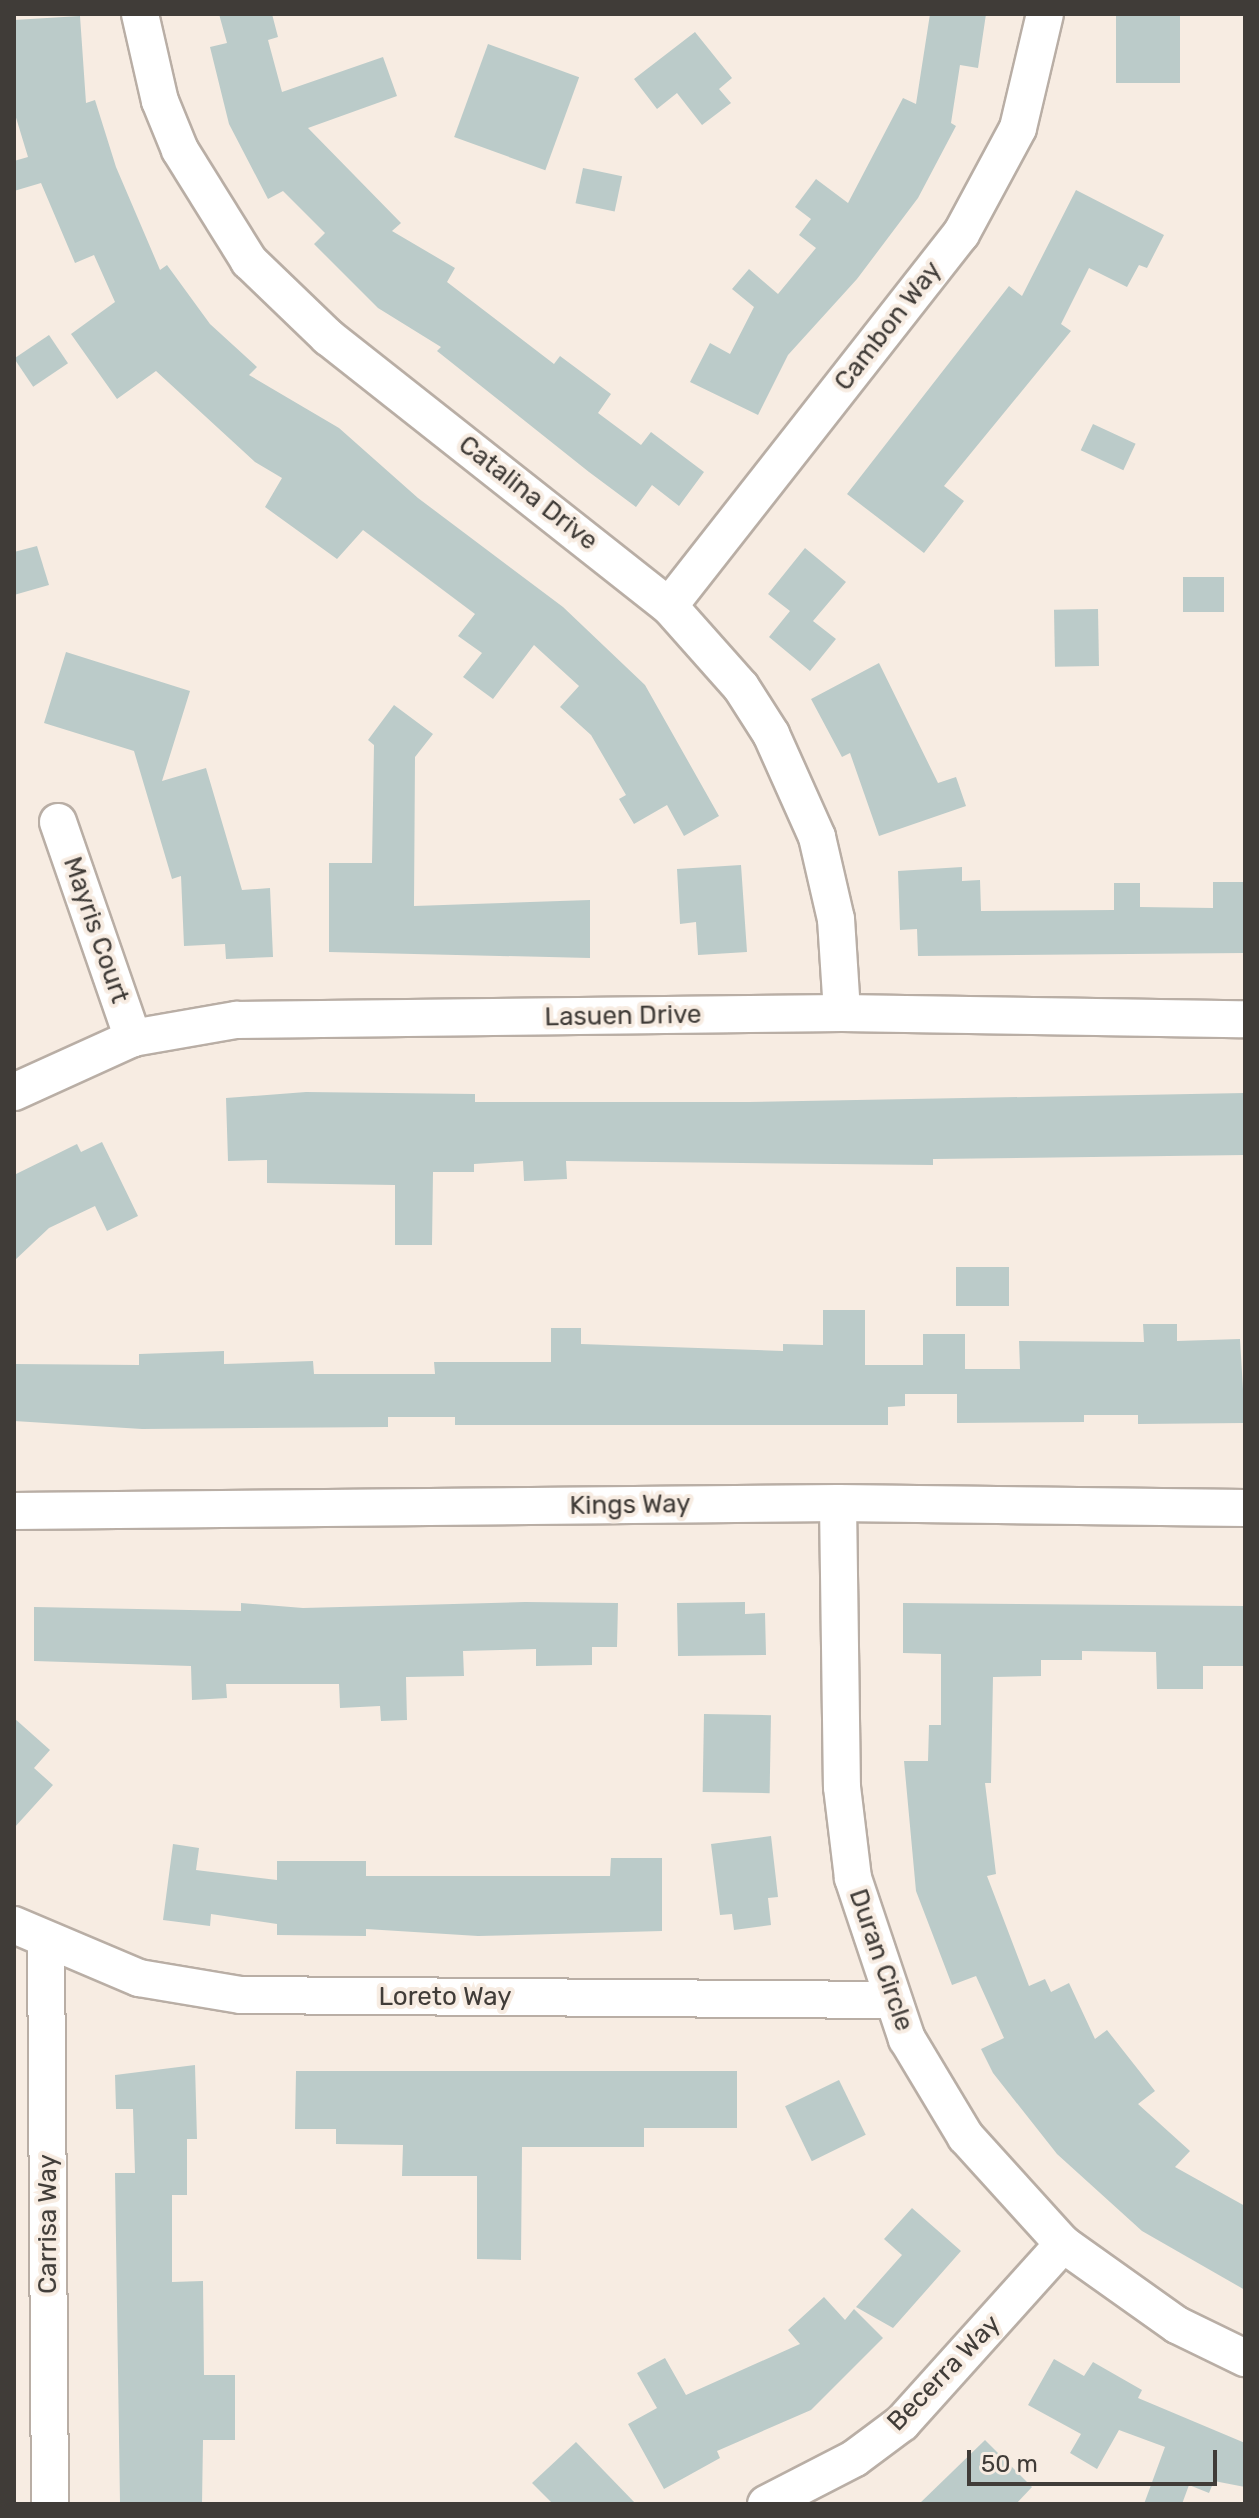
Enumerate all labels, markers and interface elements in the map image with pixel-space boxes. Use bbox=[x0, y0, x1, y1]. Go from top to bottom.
street label: Cambon Way bbox=[828, 255, 948, 397]
street label: Catalina Drive bbox=[452, 429, 604, 557]
street label: Mayris Court bbox=[56, 853, 136, 1007]
street label: Lasuen Drive bbox=[544, 999, 702, 1033]
street label: Kings Way bbox=[569, 1488, 691, 1522]
street label: Duran Circle bbox=[842, 1885, 920, 2035]
street label: Loreto Way bbox=[378, 1981, 512, 2013]
street label: Carrisa Way bbox=[32, 2154, 64, 2294]
street label: Becerra Way bbox=[881, 2308, 1007, 2438]
scale bar bbox=[971, 2434, 1221, 2484]
text: 50 m bbox=[981, 2450, 1038, 2478]

